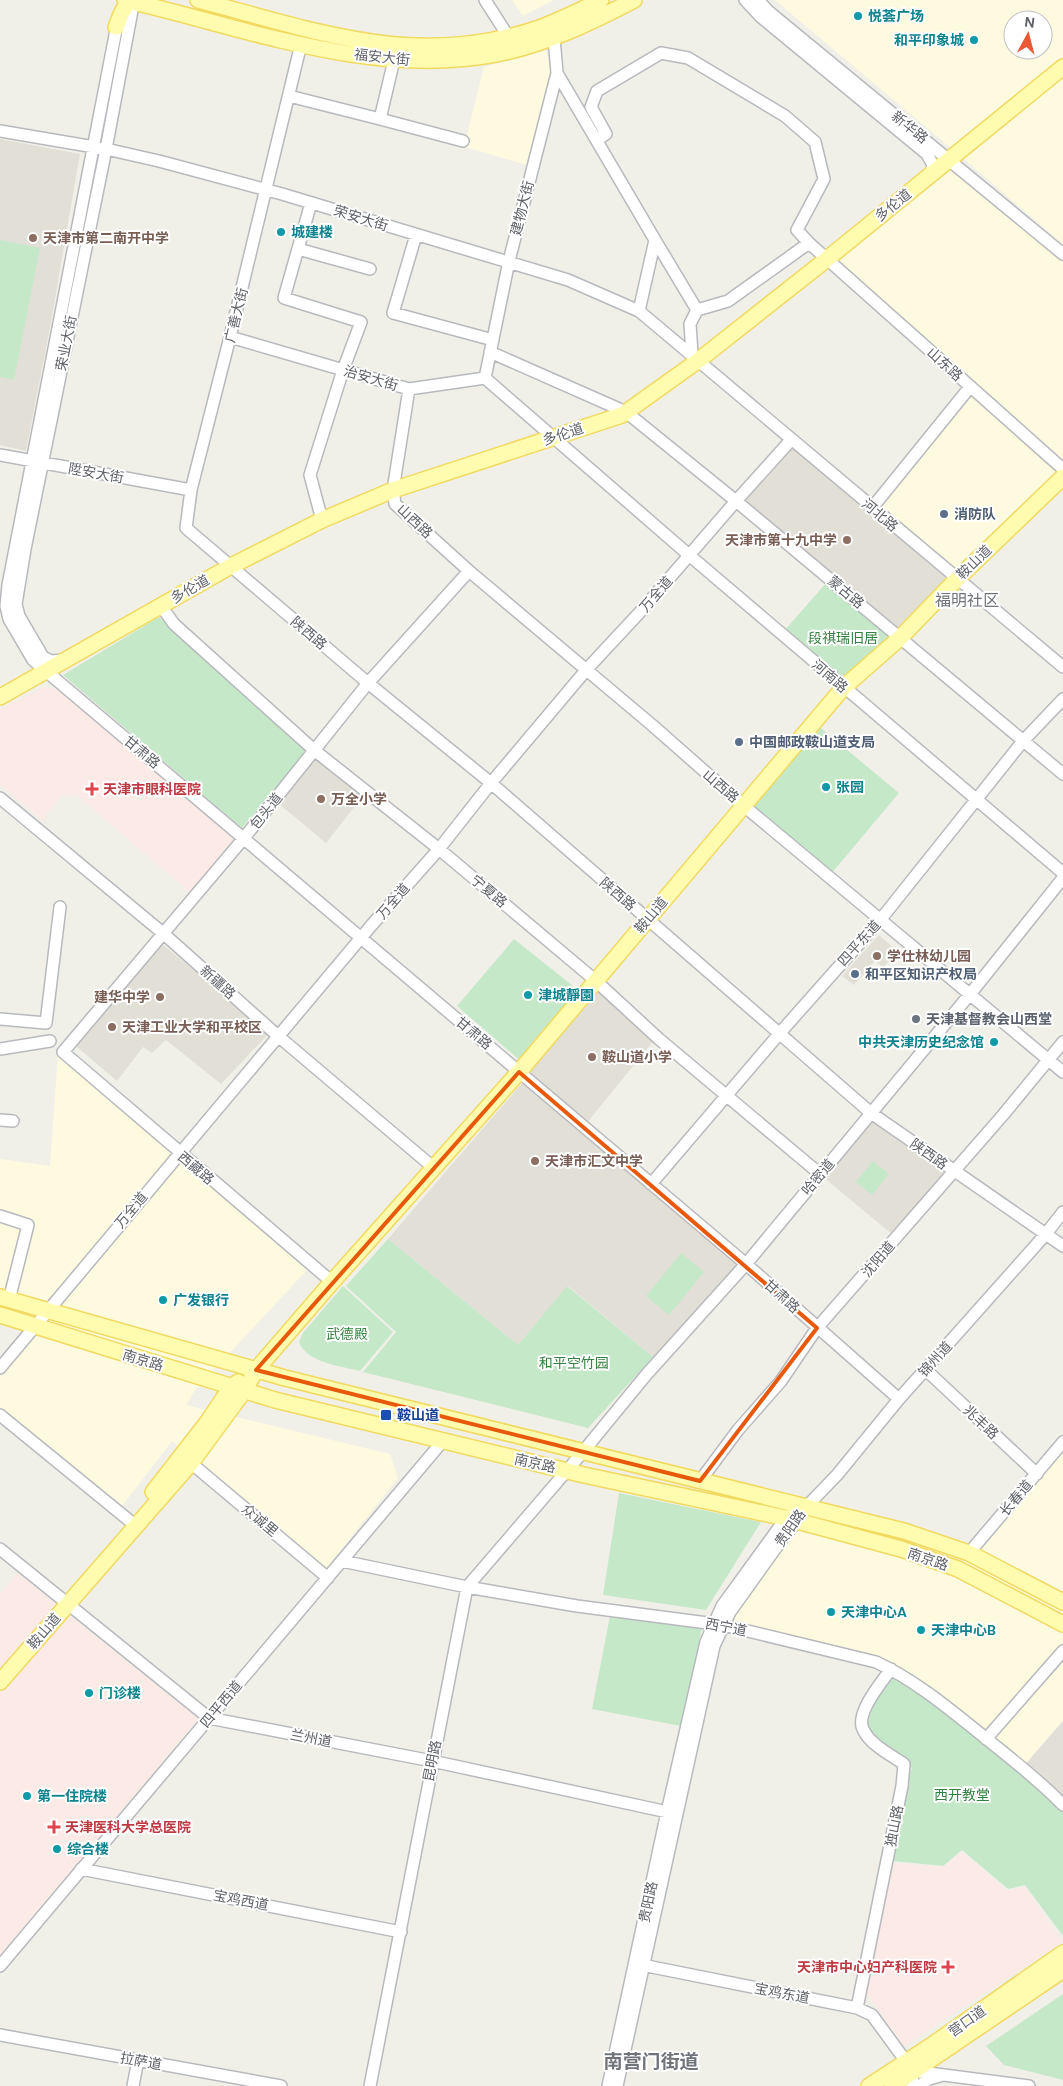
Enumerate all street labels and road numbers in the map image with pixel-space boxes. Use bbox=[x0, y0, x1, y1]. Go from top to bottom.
street label: 福安大街 bbox=[353, 45, 411, 69]
street label: 新华路 bbox=[888, 107, 932, 147]
street label: 建物大街 bbox=[506, 179, 538, 237]
street label: 多伦道 bbox=[871, 185, 915, 225]
street label: 荣安大街 bbox=[332, 201, 390, 235]
street label: 广善大街 bbox=[220, 286, 252, 344]
street label: 荣业大街 bbox=[52, 314, 80, 372]
street label: 山东路 bbox=[923, 343, 967, 385]
street label: 治安大街 bbox=[342, 362, 400, 394]
street label: 多伦道 bbox=[540, 419, 586, 449]
street label: 陞安大街 bbox=[67, 459, 125, 487]
street label: 河北路 bbox=[858, 495, 902, 535]
street label: 山西路 bbox=[394, 500, 436, 542]
street label: 鞍山道 bbox=[953, 541, 995, 583]
street label: 多伦道 bbox=[167, 571, 213, 607]
street label: 万全道 bbox=[635, 572, 677, 616]
street label: 蒙古路 bbox=[824, 572, 868, 612]
street label: 陕西路 bbox=[287, 612, 331, 654]
street label: 河南路 bbox=[808, 655, 852, 697]
street label: 甘肃路 bbox=[120, 732, 164, 772]
street label: 山西路 bbox=[699, 765, 743, 807]
street label: 包头道 bbox=[246, 789, 286, 833]
street label: 宁夏路 bbox=[467, 871, 511, 911]
street label: 陕西路 bbox=[596, 873, 640, 915]
street label: 万全道 bbox=[372, 879, 414, 923]
street label: 鞍山道 bbox=[631, 893, 671, 937]
street label: 四平东道 bbox=[834, 916, 884, 970]
street label: 新疆路 bbox=[196, 961, 240, 1003]
street label: 甘肃路 bbox=[452, 1013, 496, 1053]
street label: 陕西路 bbox=[907, 1135, 951, 1173]
street label: 西藏路 bbox=[174, 1148, 218, 1188]
street label: 哈密道 bbox=[798, 1155, 838, 1199]
street label: 万全道 bbox=[111, 1188, 151, 1232]
street label: 沈阳道 bbox=[857, 1237, 899, 1281]
street label: 甘肃路 bbox=[760, 1275, 804, 1317]
street label: 锦州道 bbox=[914, 1337, 956, 1381]
street label: 南京路 bbox=[120, 1345, 166, 1375]
street label: 兆丰路 bbox=[960, 1401, 1002, 1443]
street label: 南京路 bbox=[513, 1450, 557, 1476]
street label: 长春道 bbox=[996, 1476, 1036, 1520]
street label: 众诚里 bbox=[238, 1500, 282, 1540]
street label: 贵阳路 bbox=[771, 1506, 809, 1550]
street label: 南京路 bbox=[905, 1544, 951, 1574]
street label: 鞍山道 bbox=[23, 1609, 65, 1653]
street label: 西宁道 bbox=[704, 1614, 748, 1640]
street label: 四平西道 bbox=[196, 1677, 246, 1731]
street label: 兰州道 bbox=[289, 1725, 333, 1751]
street label: 昆明路 bbox=[419, 1739, 445, 1783]
street label: 独山路 bbox=[881, 1804, 907, 1848]
street label: 贵阳路 bbox=[635, 1880, 661, 1924]
street label: 宝鸡西道 bbox=[212, 1886, 270, 1914]
street label: 宝鸡东道 bbox=[753, 1979, 811, 2007]
street label: 营口道 bbox=[945, 2002, 989, 2040]
street label: 拉萨道 bbox=[119, 2048, 163, 2074]

